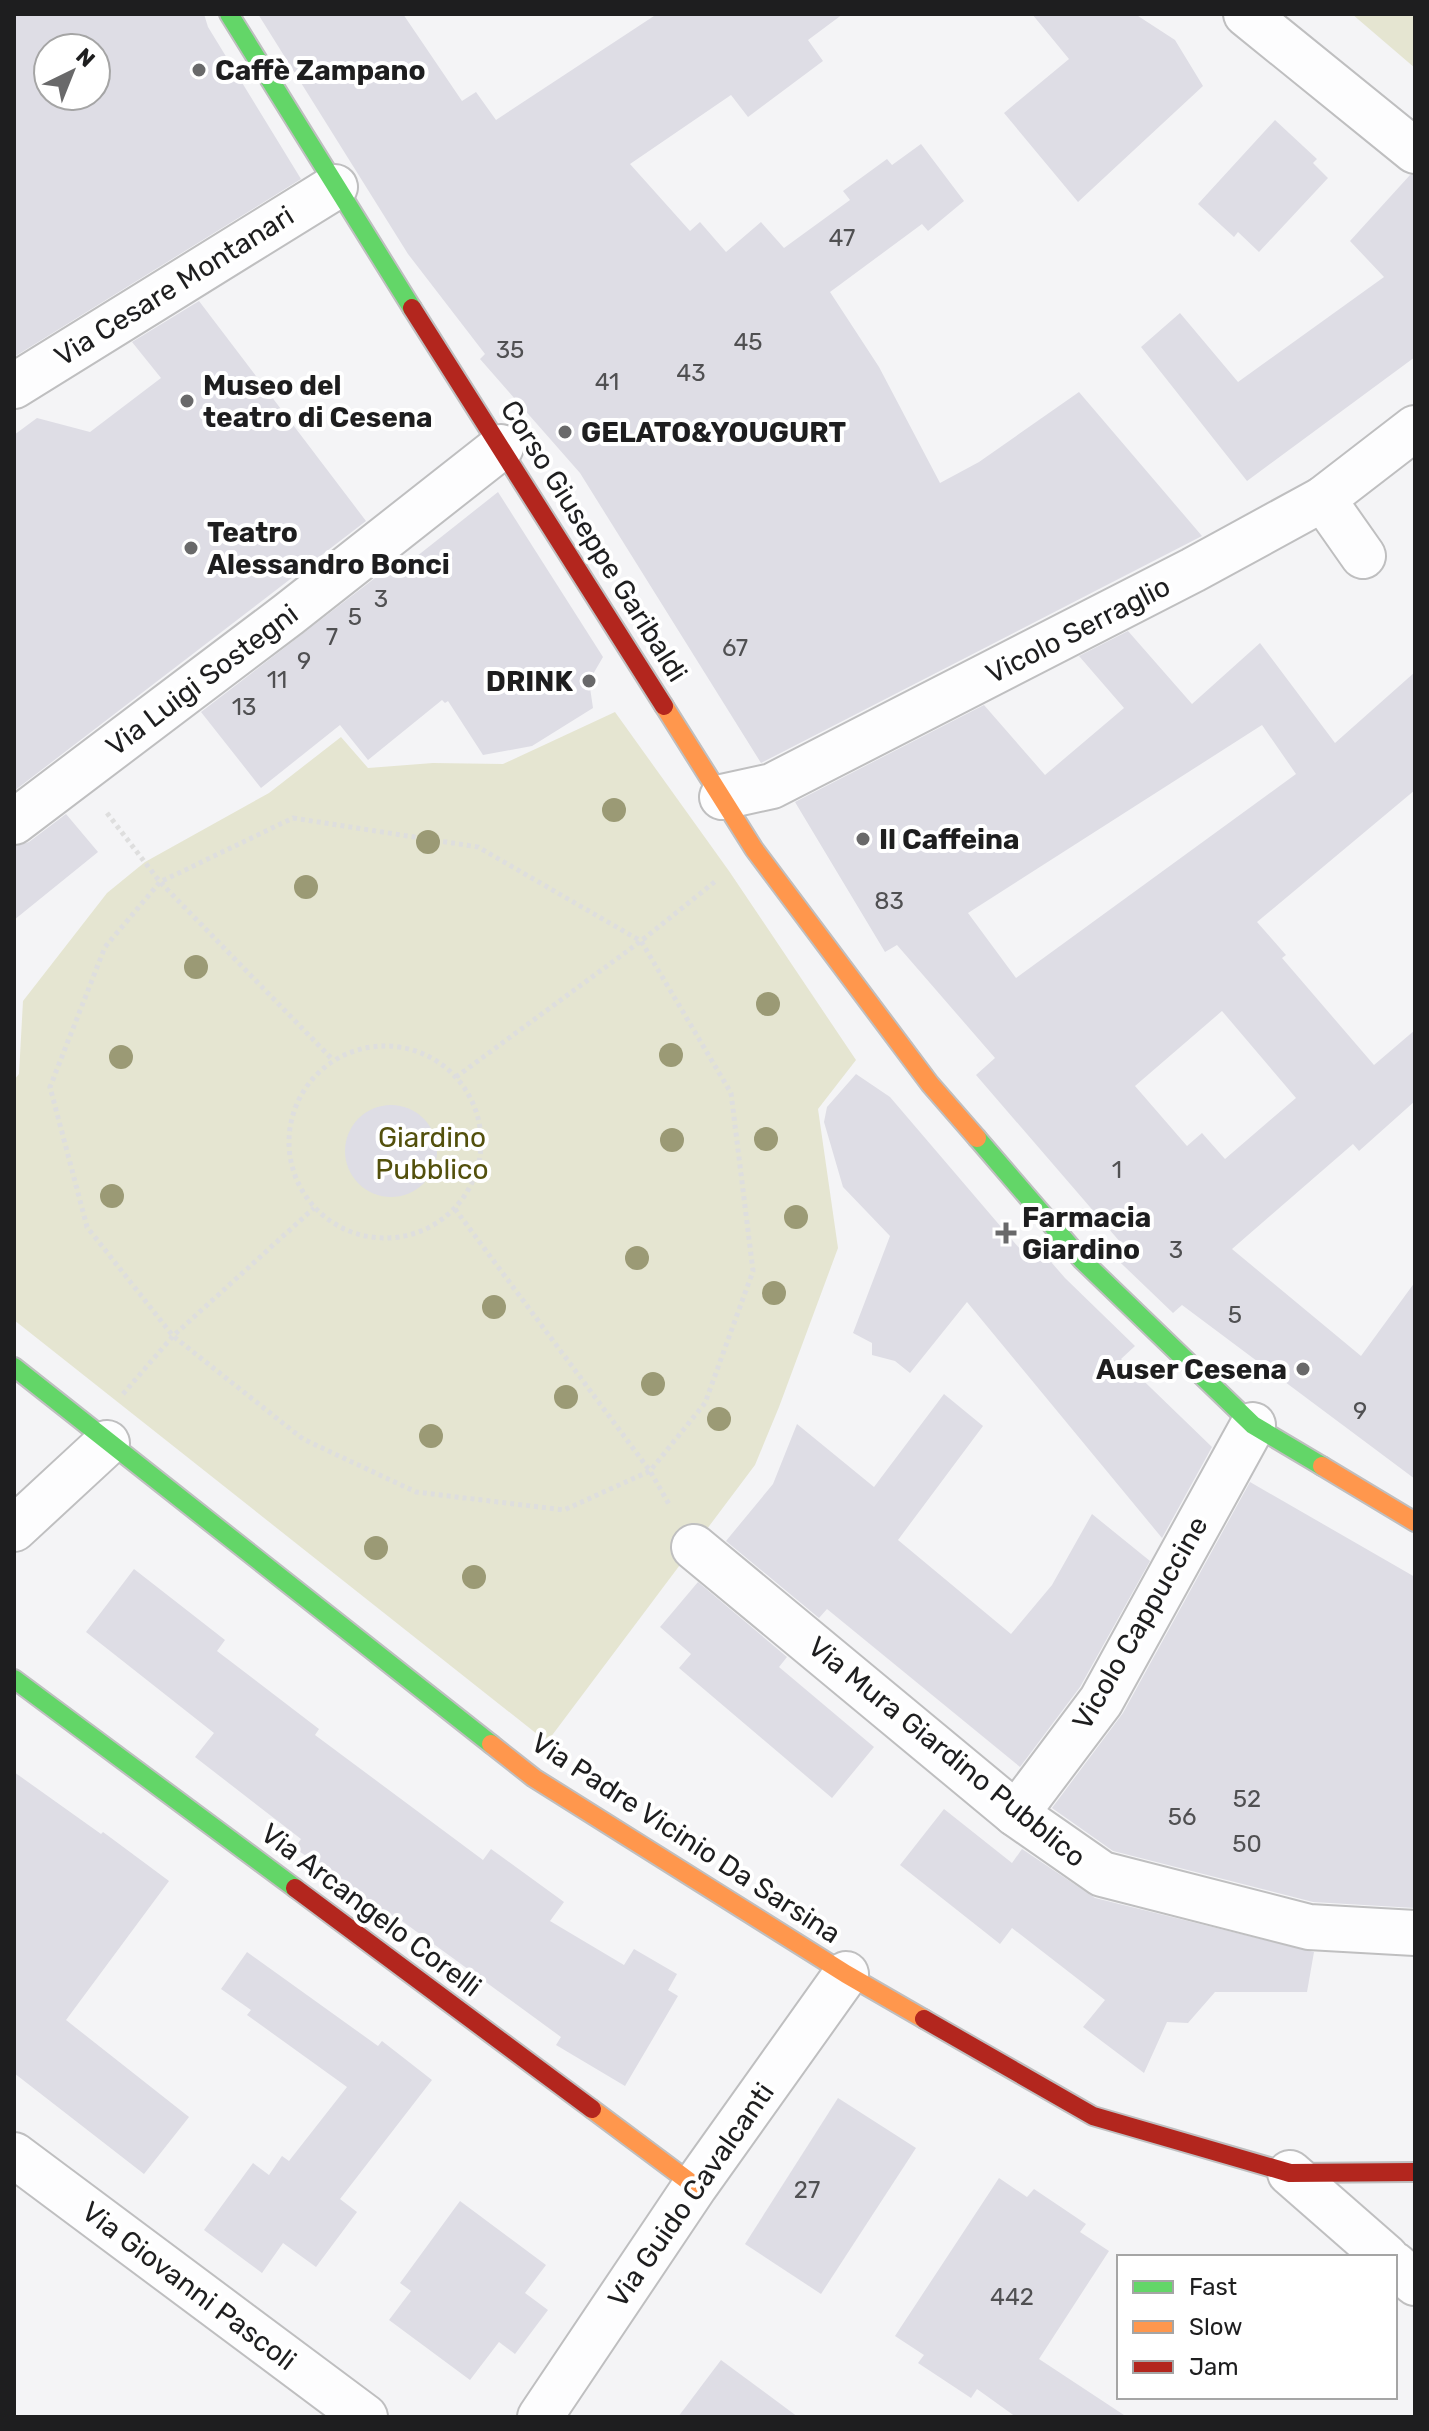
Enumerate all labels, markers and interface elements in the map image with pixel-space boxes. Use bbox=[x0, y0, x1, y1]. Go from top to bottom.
north arrow bbox=[32, 32, 112, 112]
text: N bbox=[70, 42, 100, 73]
place label: Caffè Zampano bbox=[215, 54, 426, 87]
marker: Caffè Zampano bbox=[190, 61, 208, 79]
street label: Via Cesare Montanari bbox=[48, 199, 300, 373]
house number: 47 bbox=[829, 224, 855, 252]
house number: 45 bbox=[733, 328, 763, 356]
house number: 35 bbox=[496, 336, 524, 364]
house number: 43 bbox=[676, 359, 706, 387]
house number: 41 bbox=[595, 368, 619, 396]
place label: Museo del teatro di Cesena bbox=[203, 369, 432, 434]
marker: Museo del teatro di Cesena bbox=[178, 392, 196, 410]
street label: Corso Giuseppe Garibaldi bbox=[494, 394, 694, 688]
place label: GELATO&YOUGURT bbox=[581, 416, 846, 449]
marker: GELATO&YOUGURT bbox=[556, 423, 574, 441]
place label: Teatro Alessandro Bonci bbox=[207, 516, 450, 581]
marker: Teatro Alessandro Bonci bbox=[182, 539, 200, 557]
street label: Vicolo Serraglio bbox=[980, 569, 1176, 691]
house number: 3 bbox=[374, 585, 388, 613]
street label: Via Luigi Sostegni bbox=[100, 597, 304, 763]
house number: 5 bbox=[348, 603, 362, 631]
house number: 7 bbox=[326, 623, 338, 651]
house number: 67 bbox=[722, 634, 748, 662]
house number: 9 bbox=[297, 647, 311, 675]
place label: DRINK bbox=[486, 665, 573, 698]
house number: 11 bbox=[267, 666, 287, 694]
marker: DRINK bbox=[580, 672, 598, 690]
house number: 13 bbox=[232, 693, 256, 721]
place label: Il Caffeina bbox=[879, 823, 1020, 856]
marker: Il Caffeina bbox=[854, 830, 872, 848]
house number: 83 bbox=[874, 887, 904, 915]
park label: Giardino Pubblico bbox=[375, 1121, 489, 1186]
house number: 1 bbox=[1112, 1156, 1122, 1184]
place label: Farmacia Giardino bbox=[1022, 1201, 1151, 1266]
marker: Farmacia Giardino bbox=[997, 1224, 1015, 1242]
house number: 3 bbox=[1169, 1236, 1183, 1264]
house number: 5 bbox=[1228, 1301, 1242, 1329]
place label: Auser Cesena bbox=[1096, 1353, 1287, 1386]
marker: Auser Cesena bbox=[1294, 1360, 1312, 1378]
house number: 9 bbox=[1353, 1397, 1367, 1425]
street label: Vicolo Cappuccine bbox=[1065, 1510, 1215, 1736]
street label: Via Mura Giardino Pubblico bbox=[802, 1630, 1092, 1874]
street label: Via Padre Vicinio Da Sarsina bbox=[525, 1726, 847, 1950]
house number: 52 bbox=[1233, 1785, 1261, 1813]
house number: 56 bbox=[1168, 1803, 1196, 1831]
street label: Via Arcangelo Corelli bbox=[254, 1817, 488, 2003]
house number: 50 bbox=[1232, 1830, 1262, 1858]
street label: Via Guido Cavalcanti bbox=[601, 2077, 781, 2313]
house number: 27 bbox=[794, 2176, 820, 2204]
street label: Via Giovanni Pascoli bbox=[76, 2195, 302, 2377]
legend bbox=[1117, 2255, 1397, 2399]
text: Fast bbox=[1189, 2273, 1237, 2301]
house number: 442 bbox=[990, 2283, 1034, 2311]
text: Slow bbox=[1189, 2313, 1242, 2341]
text: Jam bbox=[1189, 2353, 1239, 2381]

